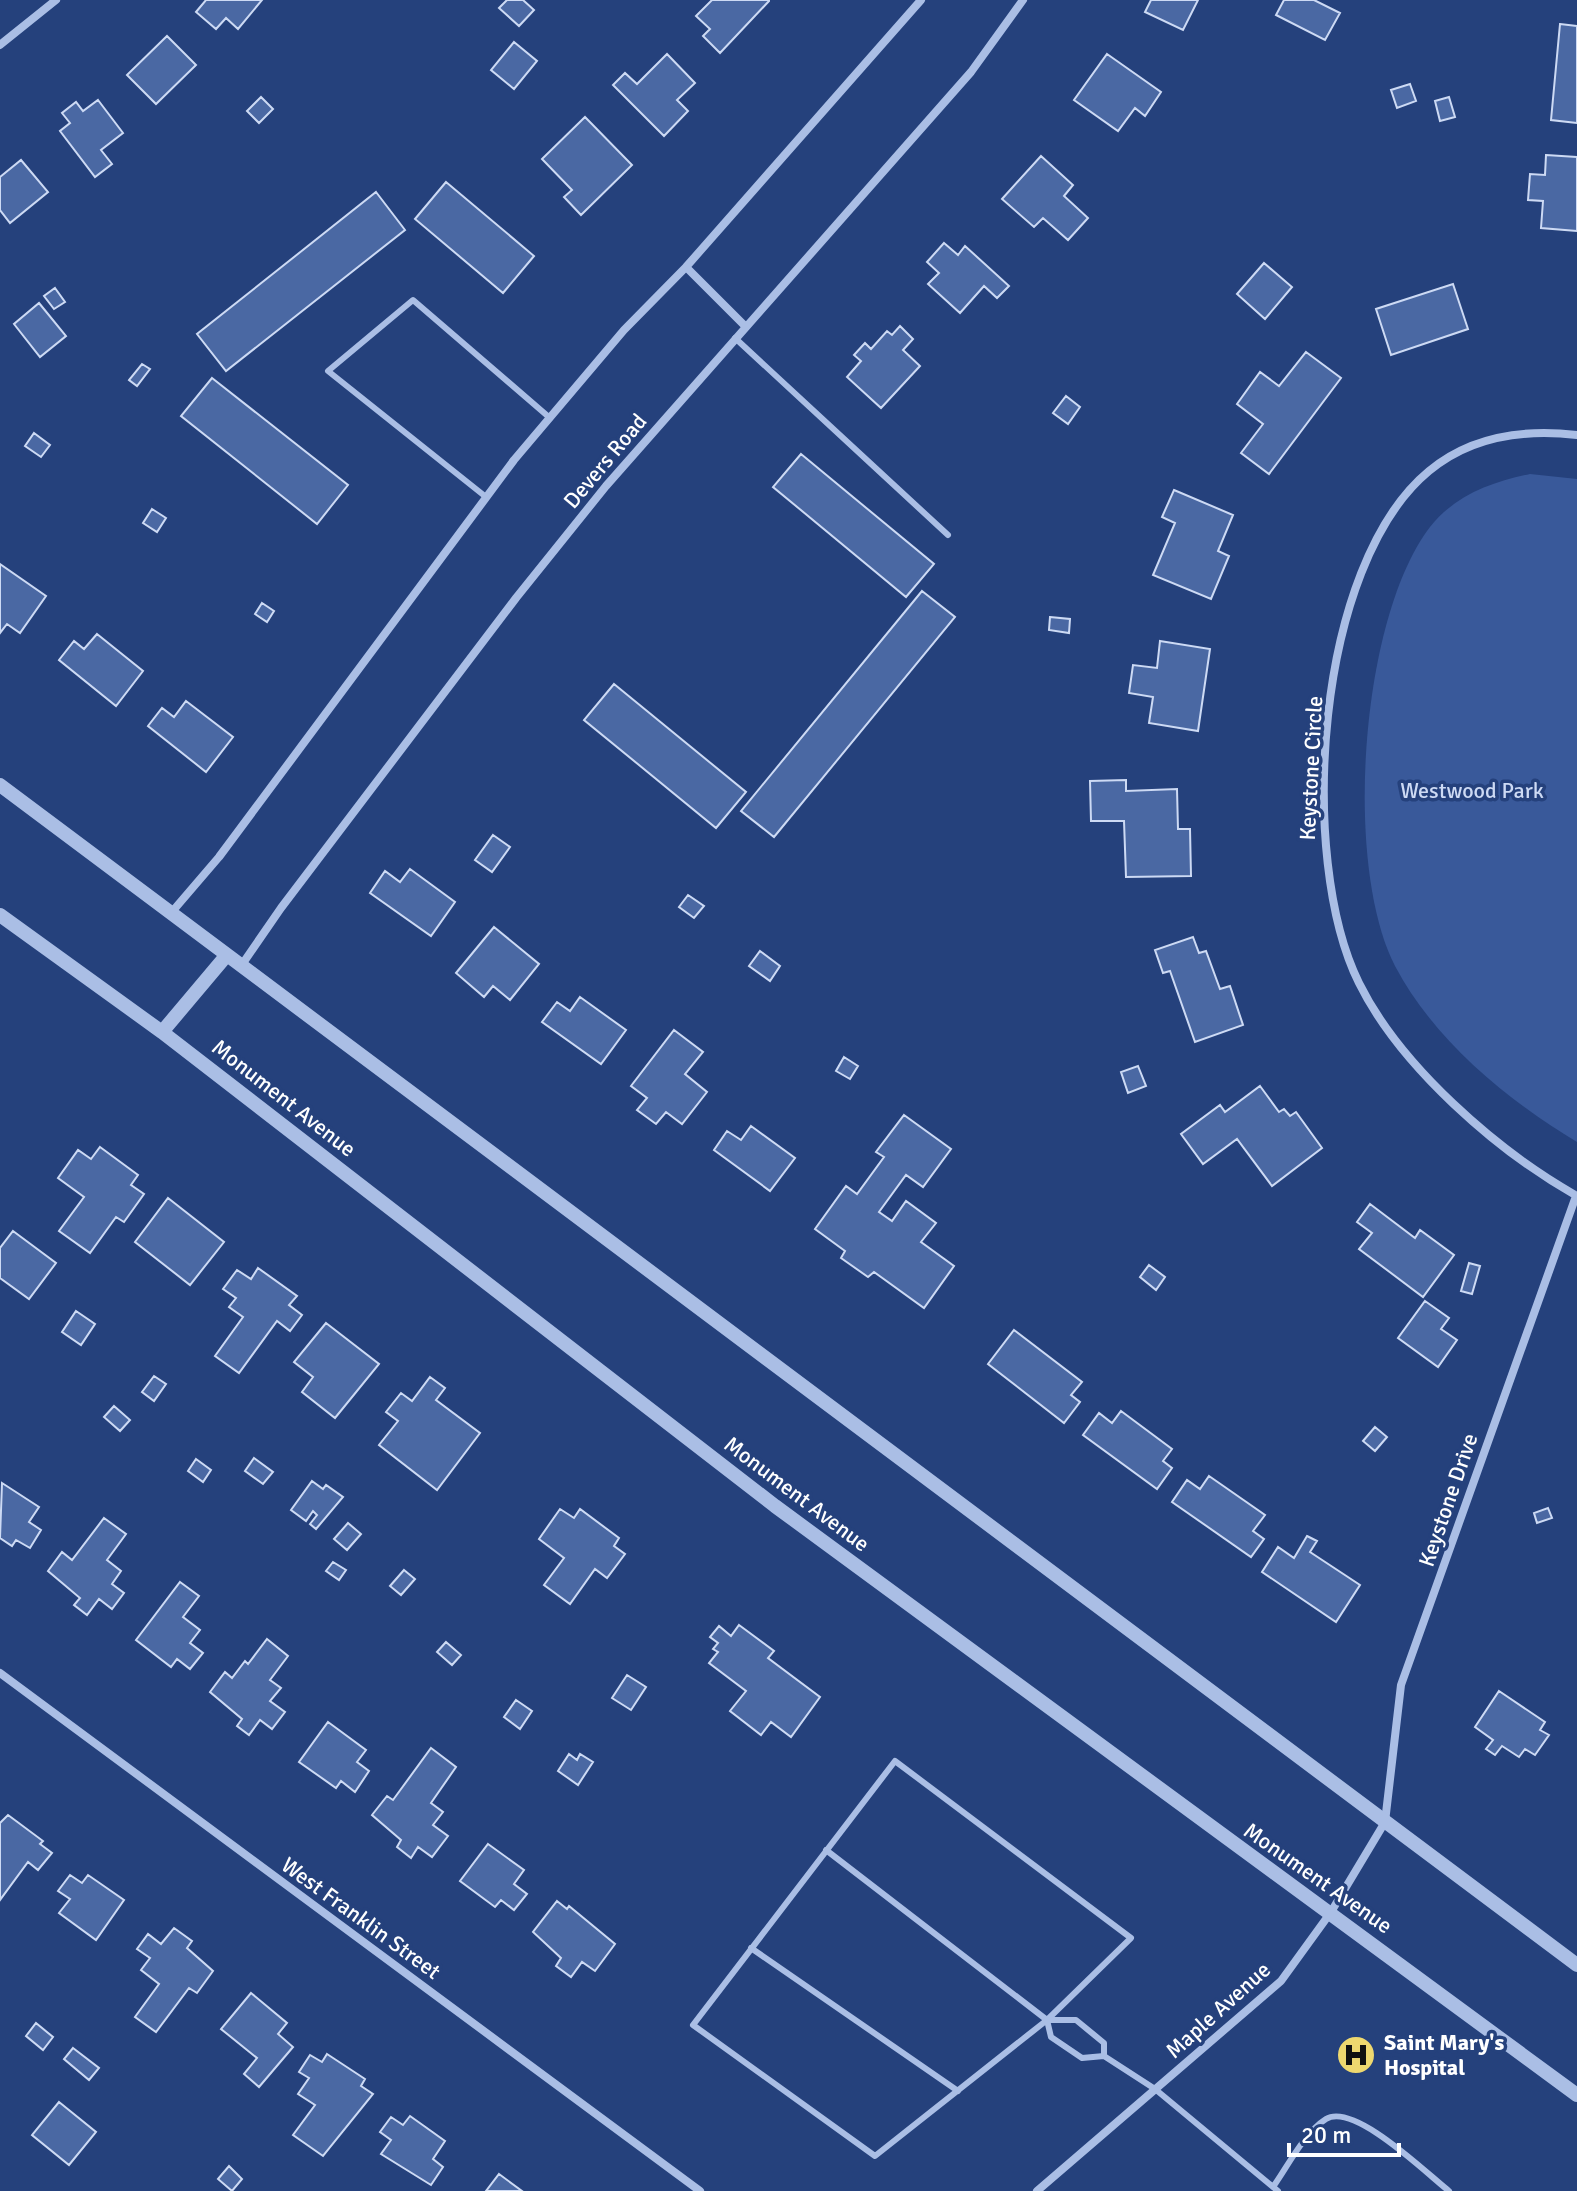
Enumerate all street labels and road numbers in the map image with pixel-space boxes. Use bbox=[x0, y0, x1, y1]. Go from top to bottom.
street label: Devers Road bbox=[558, 408, 652, 514]
street label: Keystone Circle bbox=[1294, 695, 1328, 841]
street label: Monument Avenue bbox=[207, 1033, 361, 1163]
street label: Keystone Drive bbox=[1413, 1430, 1483, 1570]
street label: Monument Avenue bbox=[719, 1431, 875, 1557]
street label: Monument Avenue bbox=[1239, 1817, 1397, 1939]
street label: West Franklin Street bbox=[276, 1851, 446, 1985]
street label: Maple Avenue bbox=[1160, 1956, 1276, 2064]

